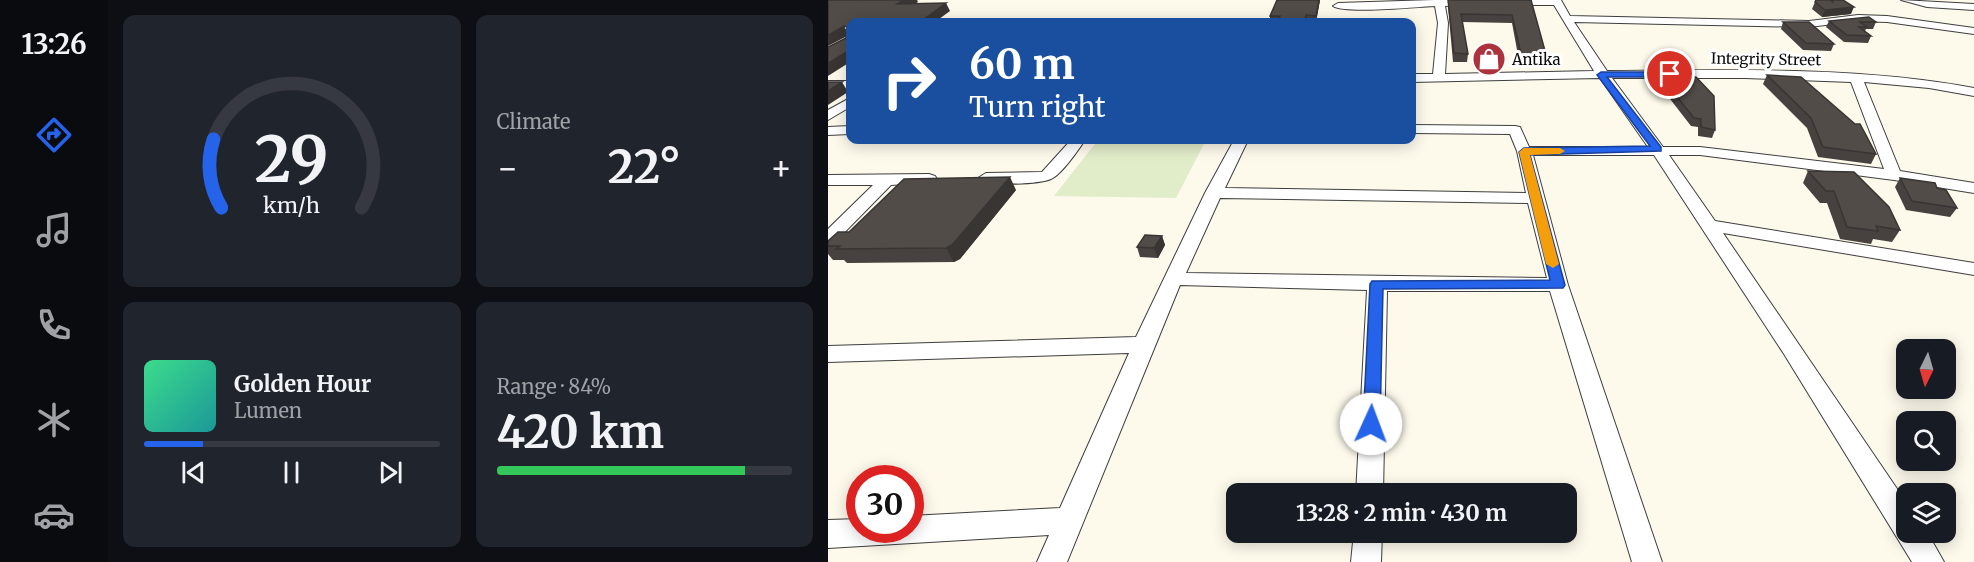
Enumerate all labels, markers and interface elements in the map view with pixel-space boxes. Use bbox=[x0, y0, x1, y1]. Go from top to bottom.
text: 13:26 bbox=[21, 27, 87, 61]
text: 60 m bbox=[969, 38, 1075, 90]
shop icon: Antika bbox=[1471, 41, 1507, 77]
icon: right bbox=[870, 42, 948, 120]
pin bbox=[1644, 48, 1695, 99]
street label: Integrity Street bbox=[1711, 49, 1821, 69]
place label: Antika bbox=[1511, 50, 1561, 69]
icon: arrive bbox=[1653, 57, 1686, 90]
text: Turn right bbox=[969, 90, 1106, 124]
text: Climate bbox=[497, 109, 571, 134]
icon: directions bbox=[33, 114, 75, 156]
text: 29 bbox=[255, 121, 329, 199]
text: 22° bbox=[608, 139, 681, 195]
text: − bbox=[497, 148, 519, 189]
text: + bbox=[770, 148, 792, 189]
text: km/h bbox=[263, 192, 320, 219]
icon: music bbox=[33, 209, 75, 251]
icon: phone bbox=[33, 304, 75, 346]
north arrow bbox=[1896, 339, 1956, 399]
map controls bbox=[1896, 339, 1956, 543]
text: Golden Hour bbox=[234, 370, 371, 398]
text: Range · 84% bbox=[497, 374, 611, 399]
position arrow bbox=[1339, 392, 1403, 456]
text: Lumen bbox=[234, 398, 302, 423]
icon: climate bbox=[33, 399, 75, 441]
text: 420 km bbox=[497, 404, 664, 460]
button: search bbox=[1896, 411, 1956, 471]
icon: previous bbox=[177, 456, 210, 489]
icon: pause bbox=[275, 456, 308, 489]
icon: next bbox=[374, 456, 407, 489]
speed limit sign: 30 bbox=[846, 465, 924, 543]
button: layers bbox=[1896, 483, 1956, 543]
icon: car bbox=[33, 494, 75, 536]
text: 13:28 · 2 min · 430 m bbox=[1296, 499, 1507, 527]

